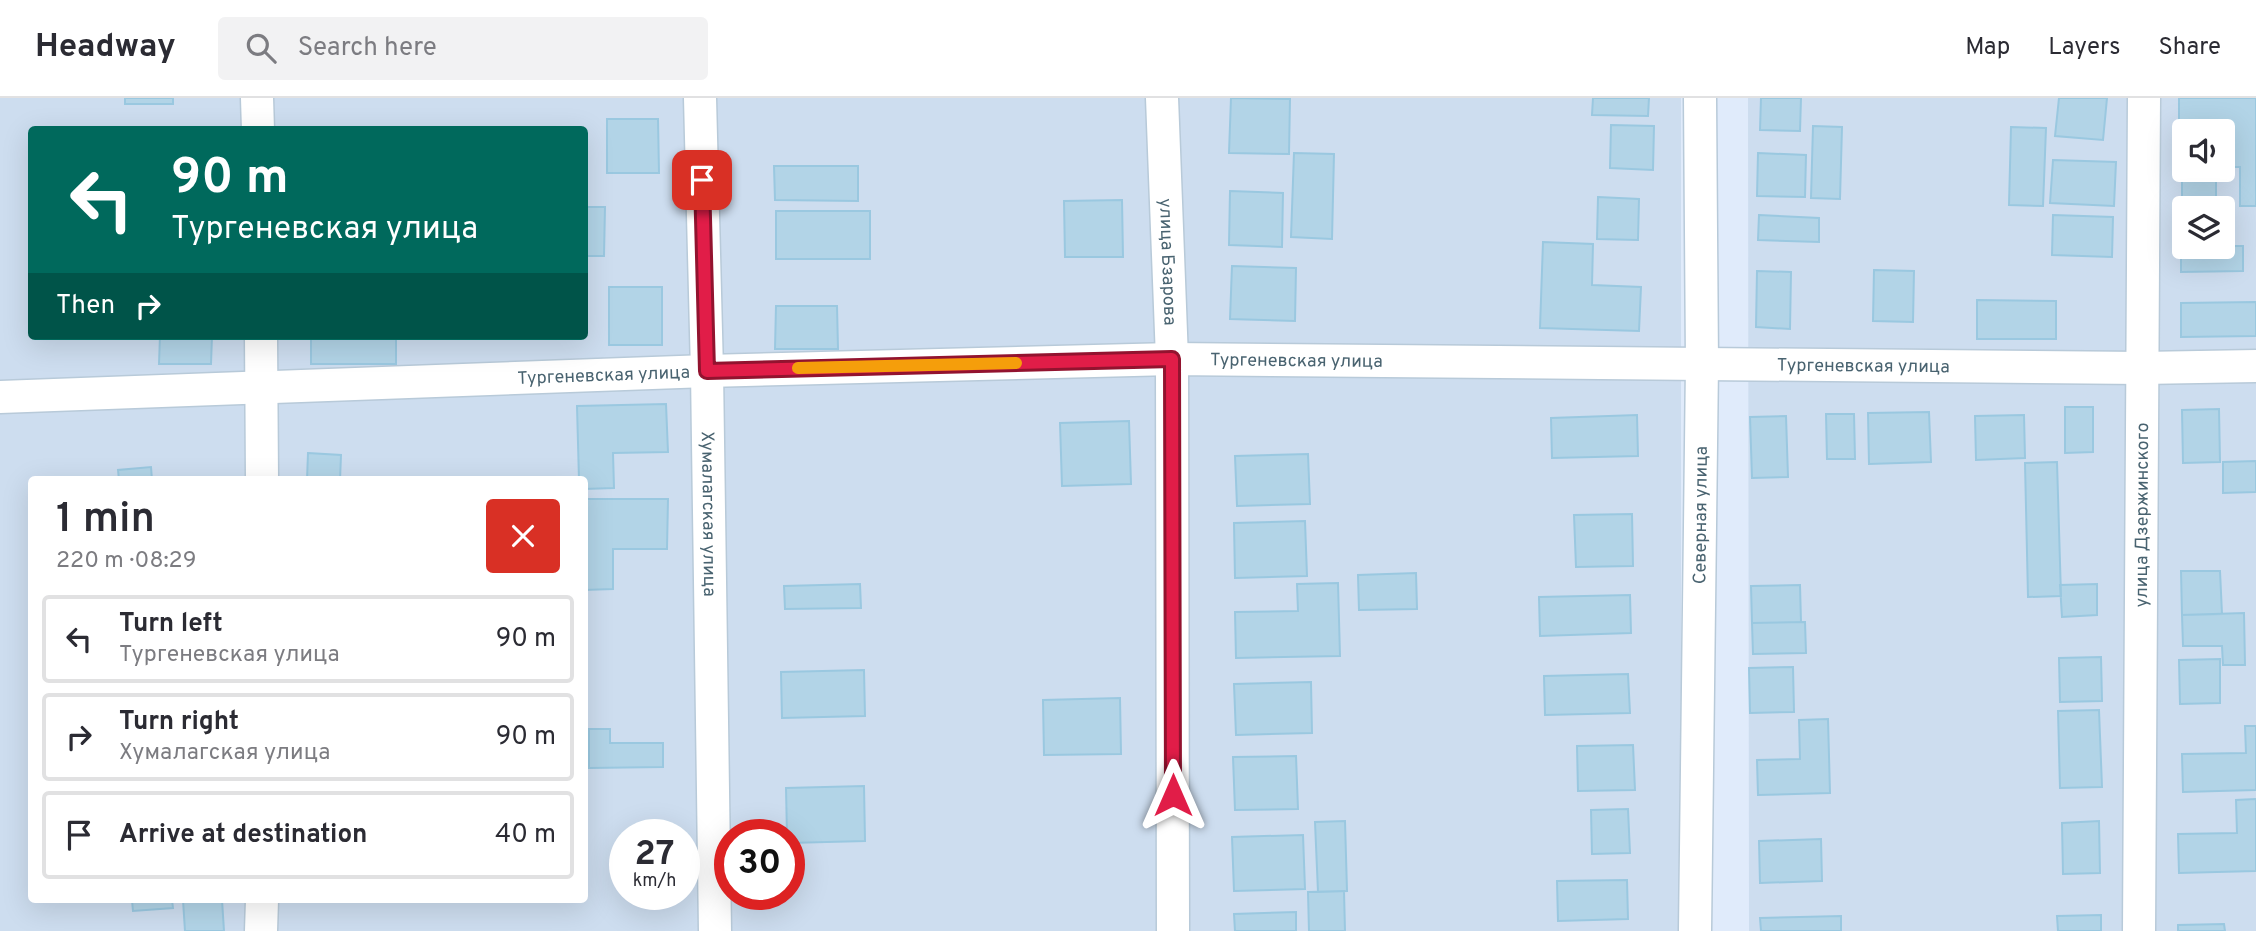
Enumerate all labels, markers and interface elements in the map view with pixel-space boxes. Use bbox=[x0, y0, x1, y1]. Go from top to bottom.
search box bbox=[218, 17, 708, 80]
text: Headway bbox=[35, 27, 176, 69]
icon: search bbox=[242, 29, 280, 67]
text: Search here bbox=[298, 32, 437, 65]
text: Map bbox=[1965, 33, 2010, 63]
text: Layers bbox=[2048, 33, 2120, 63]
text: Share bbox=[2158, 33, 2221, 63]
map controls bbox=[2172, 119, 2235, 259]
button: sound bbox=[2172, 119, 2235, 182]
text: 90 m bbox=[171, 149, 289, 211]
pin bbox=[672, 150, 732, 210]
icon: left bbox=[56, 154, 147, 245]
icon: arrive bbox=[683, 161, 721, 199]
button: layers bbox=[2172, 196, 2235, 259]
street label: улица Бзарова bbox=[1153, 198, 1181, 326]
text: Тургеневская улица bbox=[171, 210, 478, 250]
icon: right bbox=[129, 287, 167, 325]
text: Then bbox=[56, 290, 115, 323]
street label: Тургеневская улица bbox=[1210, 349, 1383, 374]
street label: Тургеневская улица bbox=[1777, 355, 1950, 379]
street label: Тургеневская улица bbox=[517, 362, 690, 391]
street label: улица Дзержинского bbox=[2131, 422, 2155, 608]
street label: Хумалагская улица bbox=[695, 431, 720, 597]
street label: Северная улица bbox=[1689, 446, 1714, 584]
text: 1 min bbox=[56, 494, 155, 547]
button: close bbox=[486, 499, 560, 573]
text: 220 m · 08:29 bbox=[56, 547, 196, 576]
text: Turn left bbox=[119, 608, 223, 641]
icon: left bbox=[60, 620, 98, 658]
text: 90 m bbox=[496, 623, 556, 656]
text: Тургеневская улица bbox=[119, 641, 340, 670]
text: Turn right bbox=[119, 706, 239, 739]
icon: right bbox=[60, 718, 98, 756]
text: 90 m bbox=[496, 721, 556, 754]
text: Хумалагская улица bbox=[119, 739, 330, 768]
position arrow bbox=[1136, 758, 1210, 832]
icon: arrive bbox=[60, 816, 98, 854]
text: Arrive at destination bbox=[119, 819, 367, 852]
text: 40 m bbox=[495, 819, 556, 852]
speed limit sign: 30 bbox=[714, 819, 805, 910]
text: 27 bbox=[635, 833, 674, 877]
text: km/h bbox=[633, 870, 676, 893]

